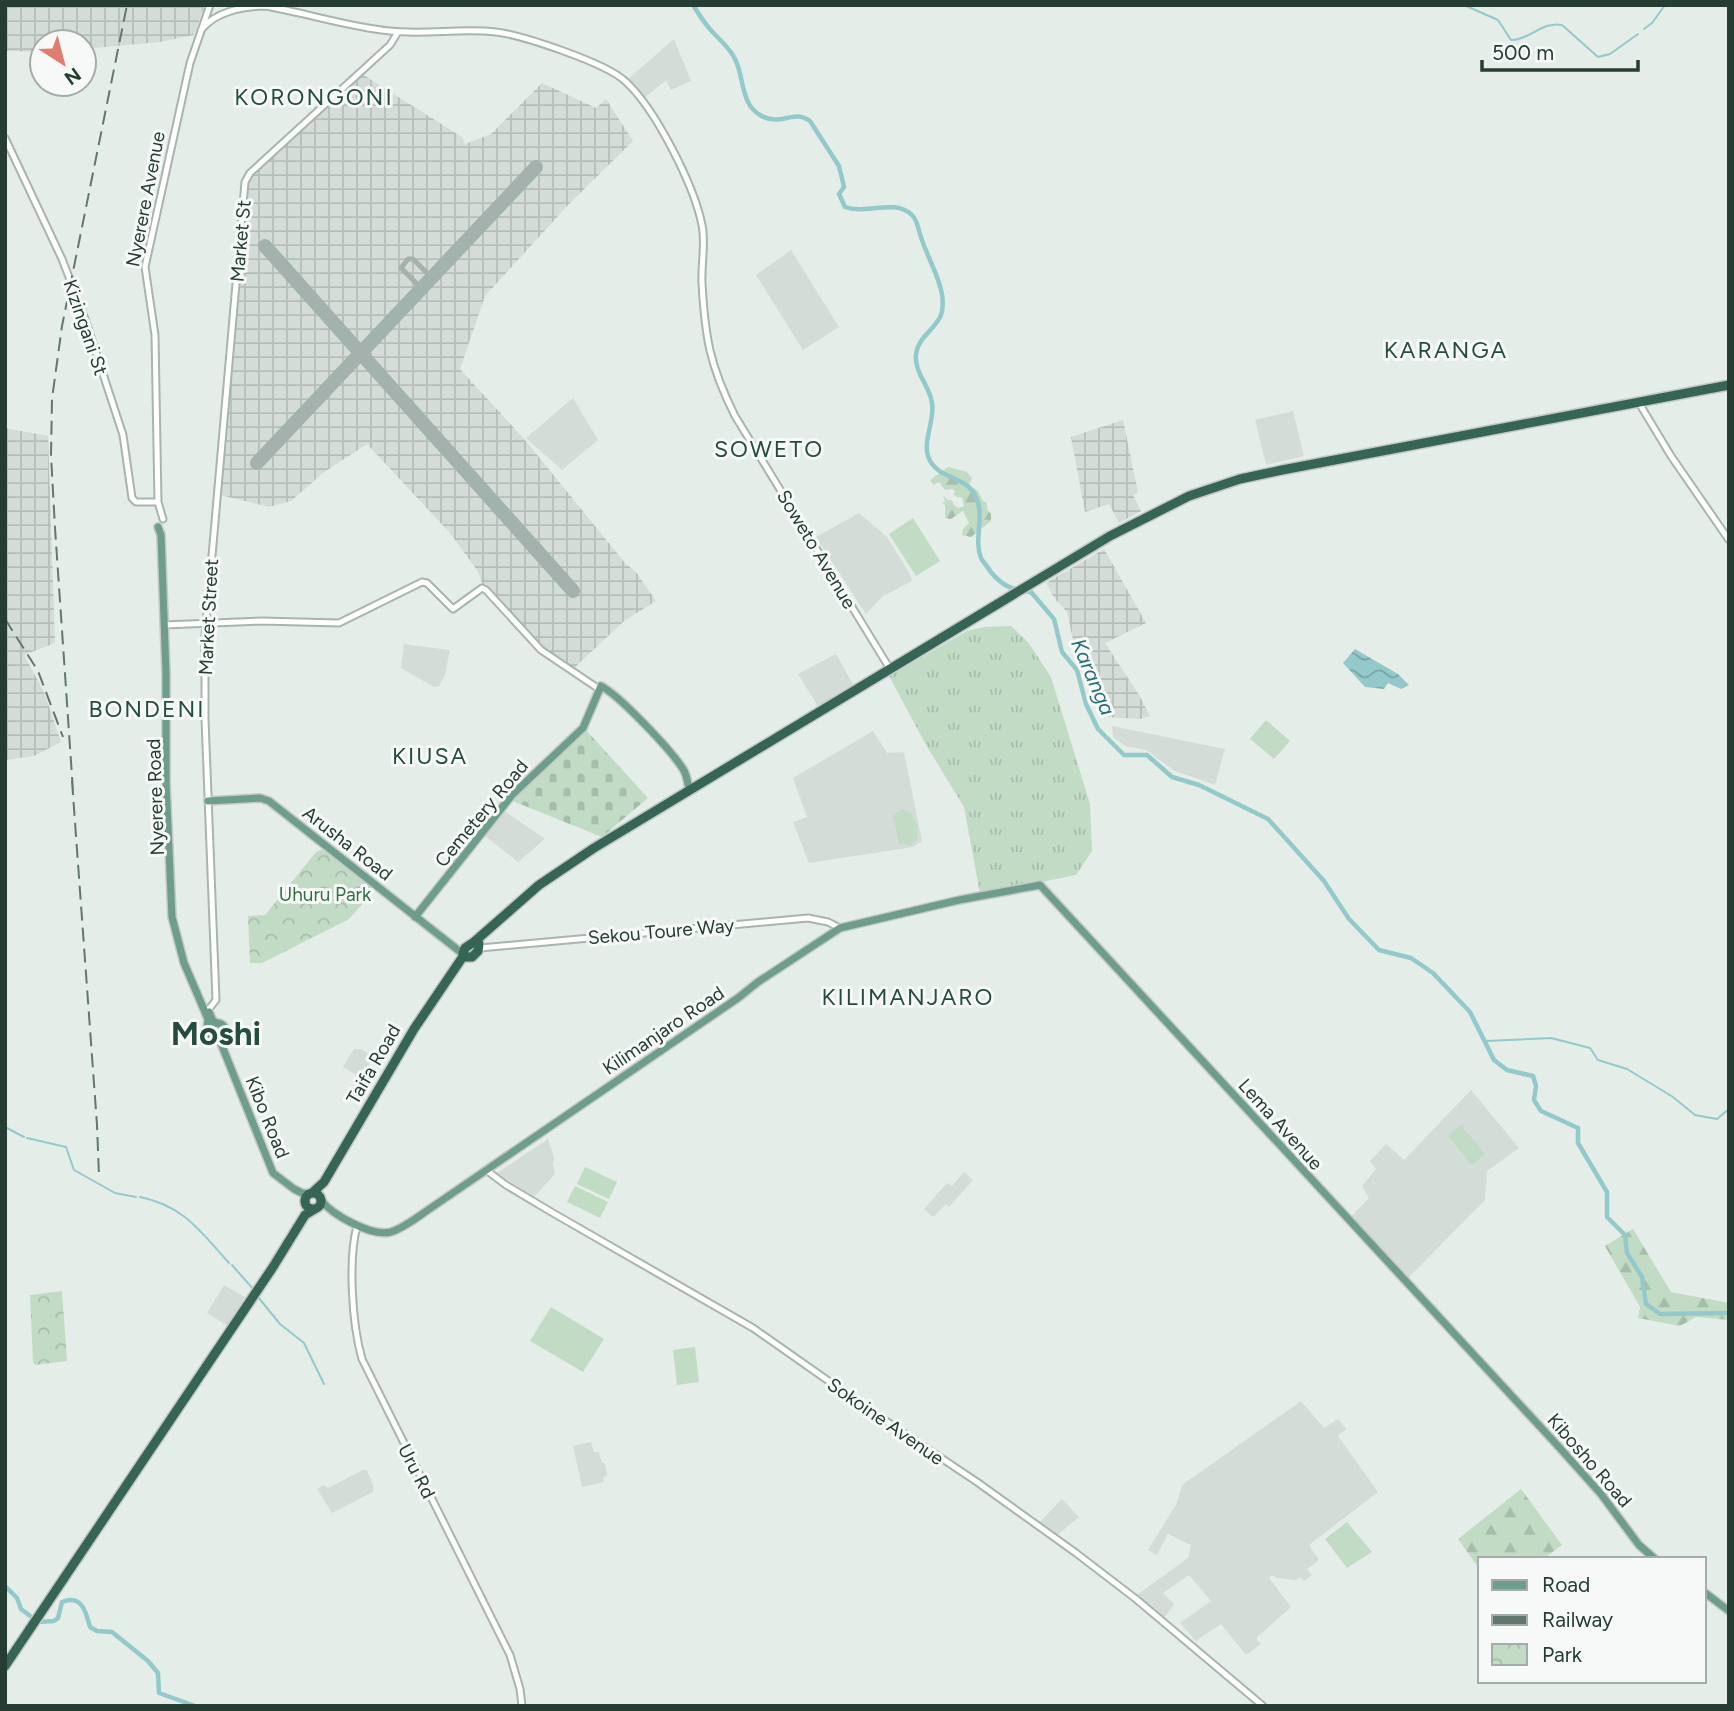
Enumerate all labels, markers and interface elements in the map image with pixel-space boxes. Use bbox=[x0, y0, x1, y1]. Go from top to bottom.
north arrow bbox=[28, 28, 98, 98]
scale bar bbox=[1482, 28, 1638, 72]
text: 500 m bbox=[1492, 40, 1554, 65]
text: N bbox=[60, 63, 85, 90]
district label: KORONGONI bbox=[234, 83, 394, 111]
street label: Nyerere Avenue bbox=[121, 129, 170, 269]
street label: Market St bbox=[225, 199, 256, 283]
street label: Kizingani St bbox=[58, 276, 113, 378]
district label: KARANGA bbox=[1384, 336, 1508, 364]
district label: SOWETO bbox=[714, 435, 824, 463]
street label: Soweto Avenue bbox=[772, 486, 861, 613]
street label: Market Street bbox=[194, 558, 223, 676]
water label: Karanga bbox=[1066, 635, 1121, 719]
district label: BONDENI bbox=[88, 695, 206, 723]
street label: Nyerere Road bbox=[142, 738, 169, 856]
district label: KIUSA bbox=[392, 742, 468, 770]
street label: Cemetery Road bbox=[430, 755, 533, 872]
street label: Arusha Road bbox=[298, 801, 397, 886]
park label: Uhuru Park bbox=[279, 883, 372, 906]
street label: Sekou Toure Way bbox=[587, 914, 735, 949]
street label: Kilimanjaro Road bbox=[598, 981, 728, 1080]
district label: KILIMANJARO bbox=[822, 983, 994, 1011]
district label: Moshi bbox=[171, 1014, 261, 1053]
street label: Taifa Road bbox=[341, 1020, 406, 1108]
street label: Kibo Road bbox=[241, 1073, 294, 1162]
street label: Lema Avenue bbox=[1234, 1074, 1328, 1175]
street label: Sokoine Avenue bbox=[823, 1373, 948, 1470]
street label: Kibosho Road bbox=[1543, 1409, 1637, 1512]
street label: Uru Rd bbox=[393, 1440, 440, 1502]
legend bbox=[1478, 1557, 1706, 1683]
text: Road bbox=[1542, 1572, 1590, 1597]
text: Railway bbox=[1542, 1607, 1613, 1632]
text: Park bbox=[1542, 1642, 1583, 1667]

